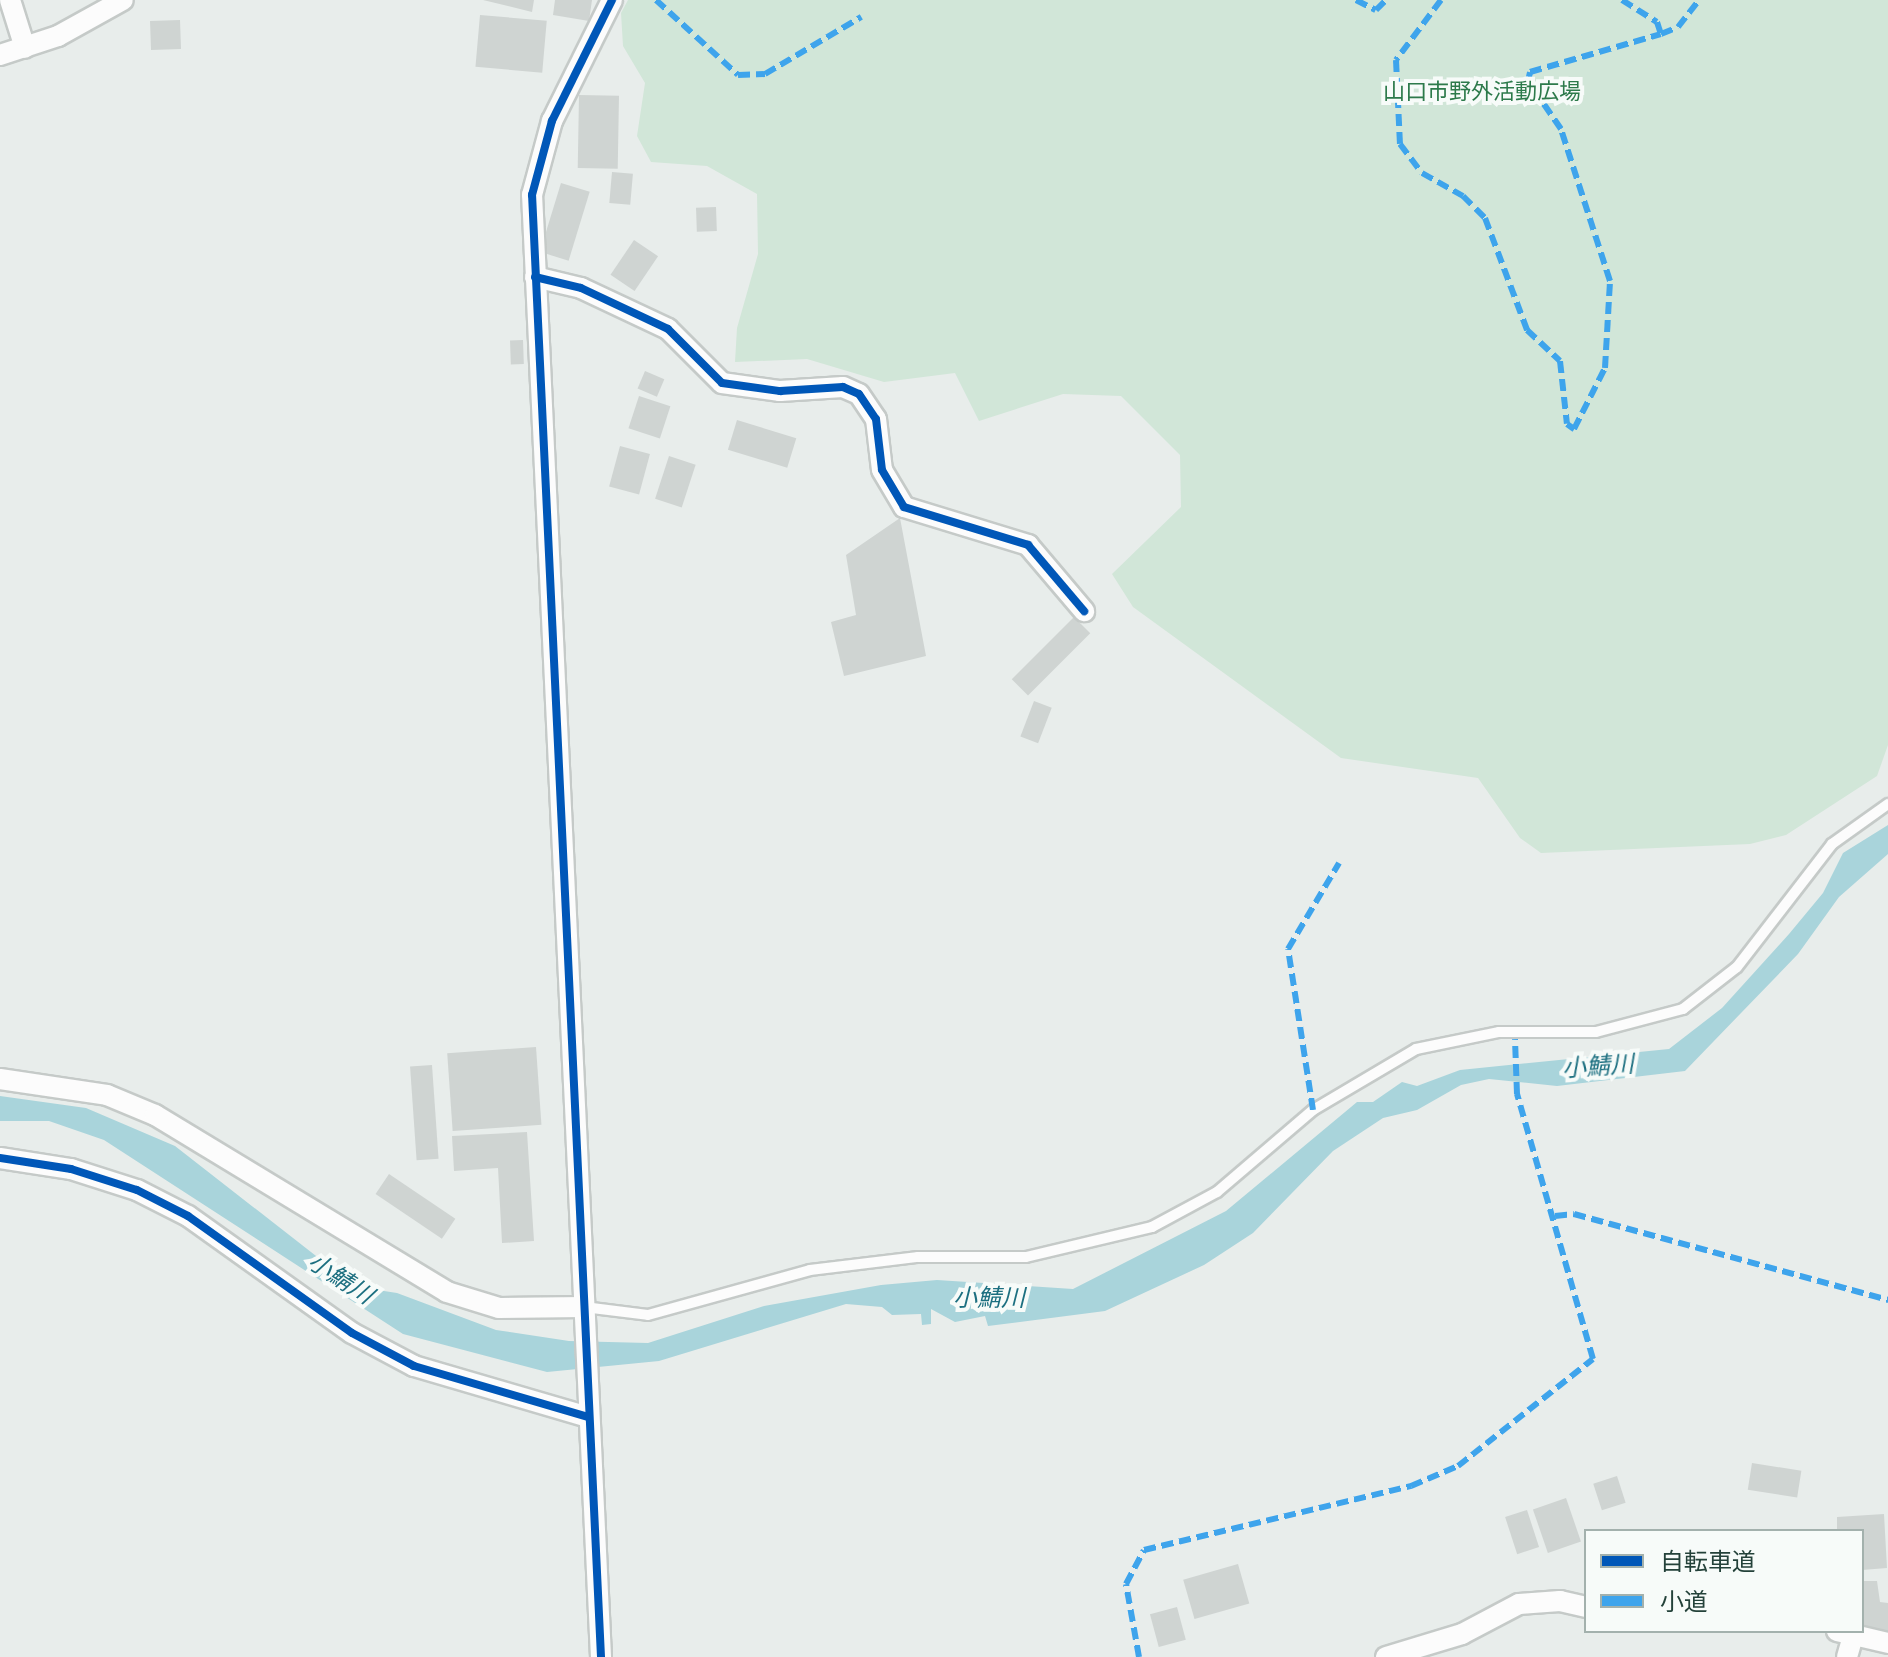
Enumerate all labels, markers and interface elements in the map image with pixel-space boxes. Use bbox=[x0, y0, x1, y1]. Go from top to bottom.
park label: 山口市野外活動広場 bbox=[1383, 80, 1581, 106]
water label: 小鯖川 bbox=[1561, 1050, 1635, 1084]
water label: 小鯖川 bbox=[302, 1247, 378, 1311]
water label: 小鯖川 bbox=[953, 1285, 1025, 1313]
legend bbox=[1584, 1529, 1864, 1633]
text: 自転車道 bbox=[1660, 1545, 1756, 1580]
text: 小道 bbox=[1660, 1585, 1708, 1620]

